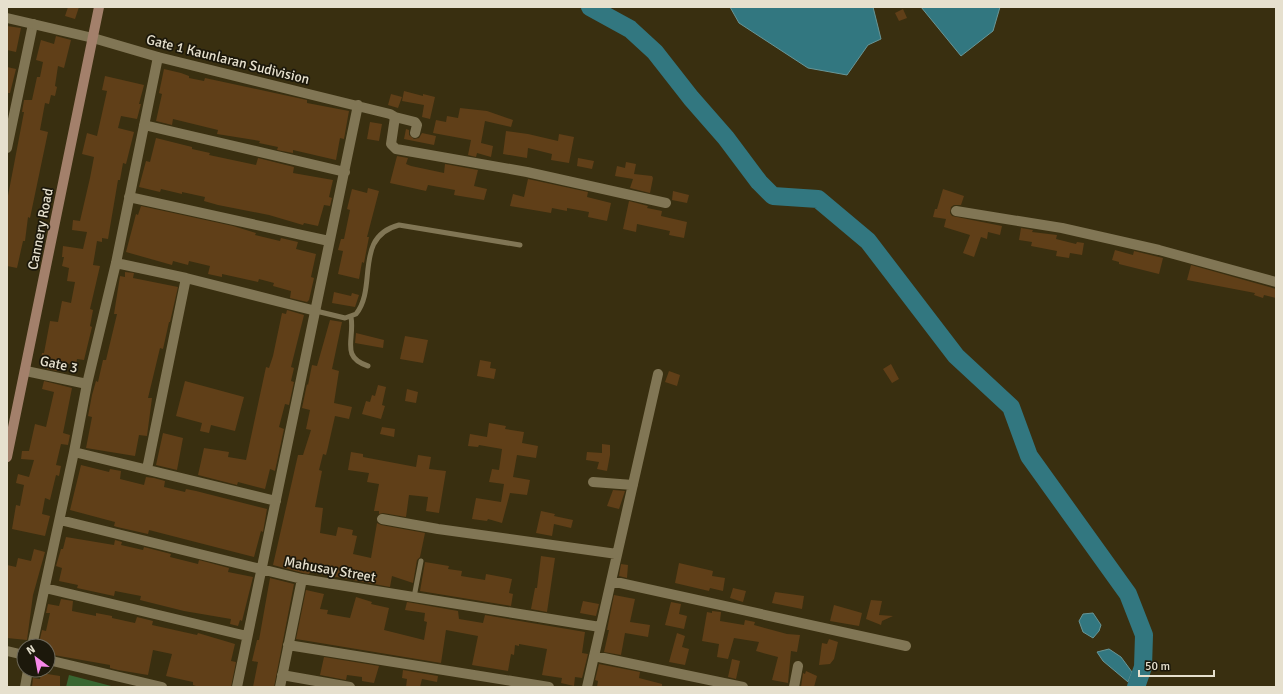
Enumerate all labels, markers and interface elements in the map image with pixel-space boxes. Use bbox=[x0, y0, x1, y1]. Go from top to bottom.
street label: Gate 1 Kaunlaran Sudivision bbox=[145, 31, 311, 88]
street label: Cannery Road bbox=[24, 187, 57, 271]
street label: Gate 3 bbox=[38, 352, 79, 377]
street label: Mahusay Street bbox=[283, 553, 377, 586]
north arrow bbox=[16, 638, 56, 678]
text: N bbox=[24, 642, 38, 657]
scale bar bbox=[1139, 652, 1214, 678]
text: 50 m bbox=[1145, 659, 1170, 674]

